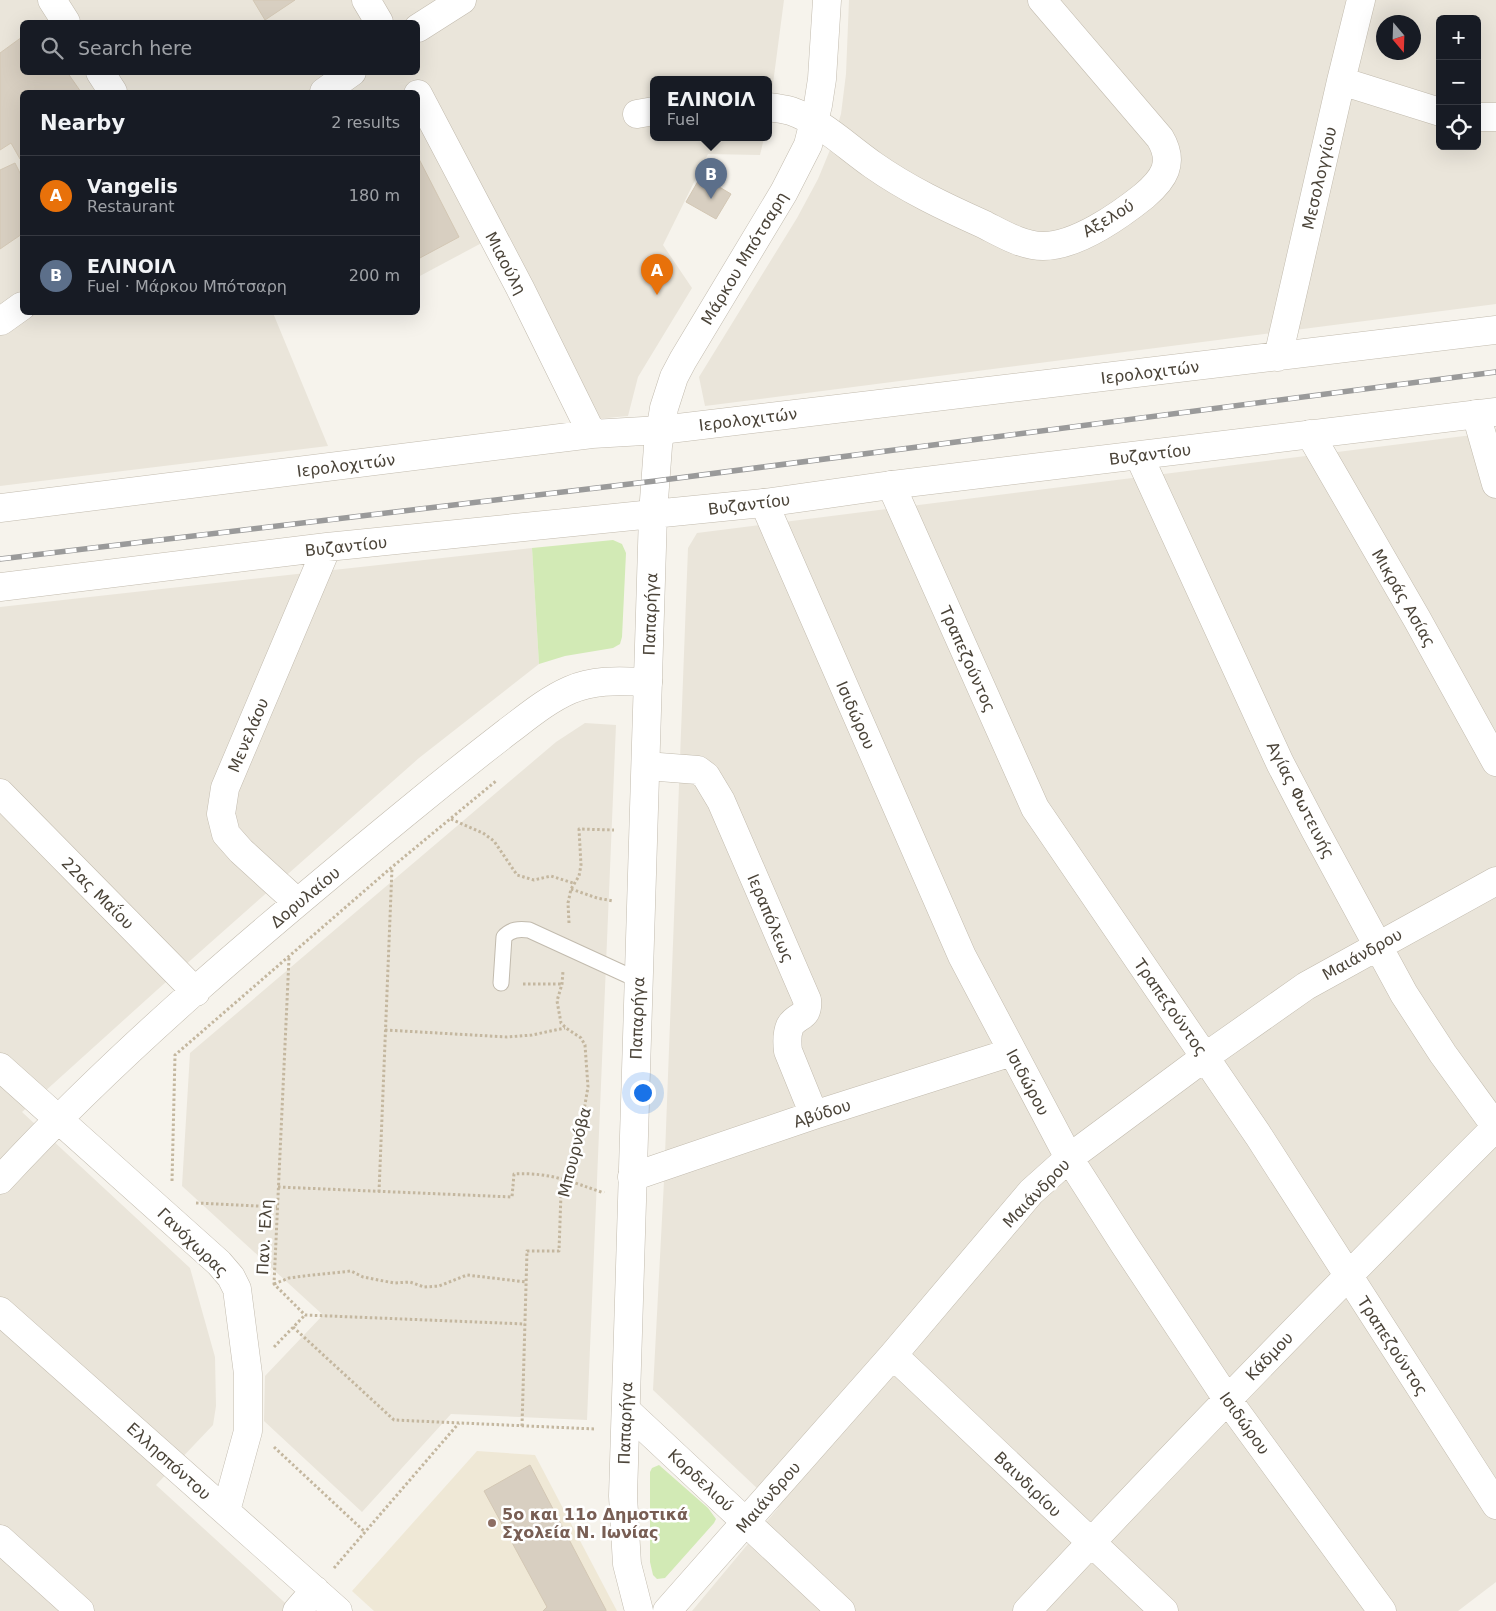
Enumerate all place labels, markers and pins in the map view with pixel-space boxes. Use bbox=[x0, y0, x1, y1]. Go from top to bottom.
pin: B bbox=[695, 158, 727, 199]
pin: A bbox=[641, 254, 673, 295]
place label: 5ο και 11ο Δημοτικά Σχολεία Ν. Ιωνίας bbox=[502, 1505, 688, 1542]
marker: 5ο και 11ο Δημοτικά Σχολεία Ν. Ιωνίας bbox=[486, 1517, 498, 1529]

